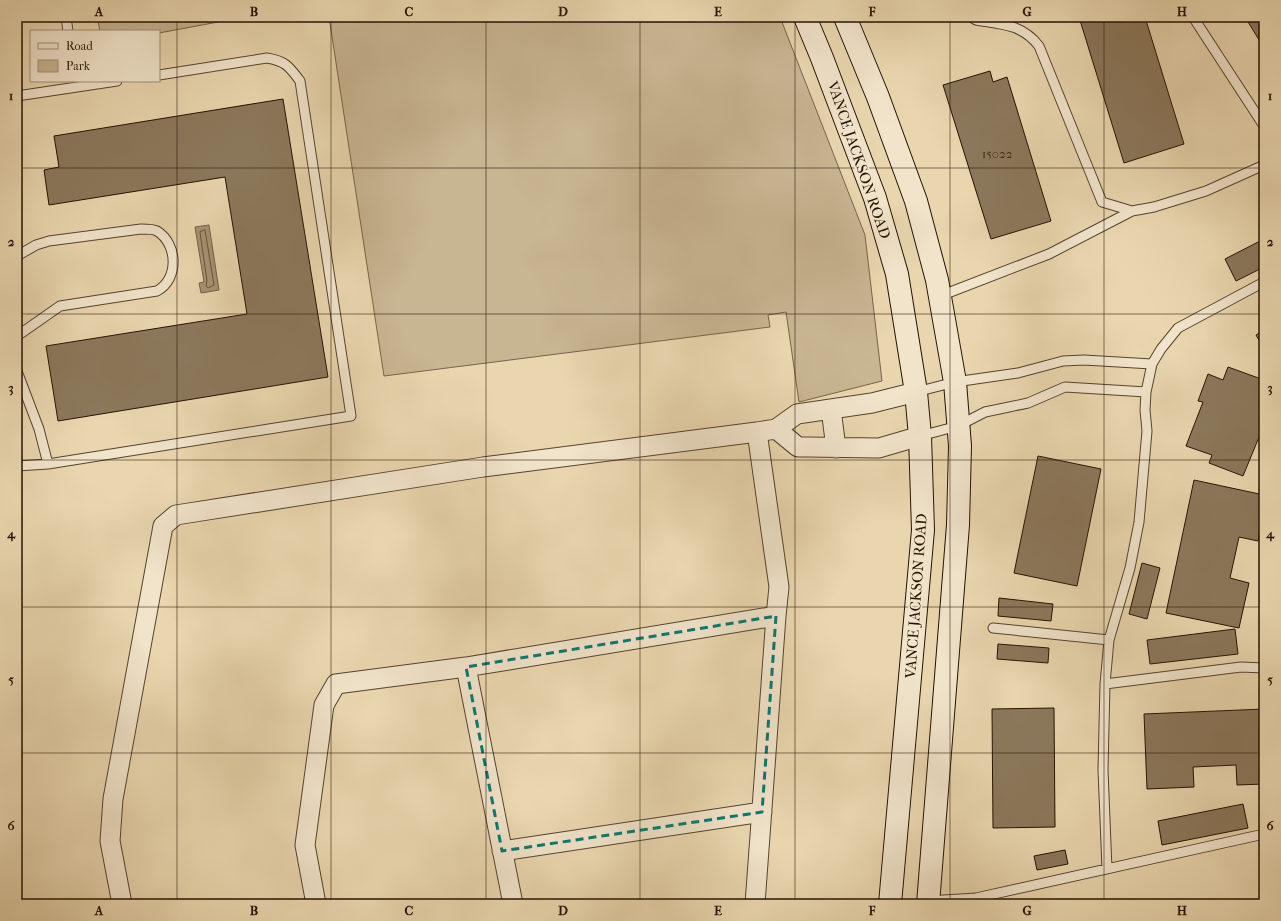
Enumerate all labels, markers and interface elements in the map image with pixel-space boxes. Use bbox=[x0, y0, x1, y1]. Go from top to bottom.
text: A bbox=[94, 4, 104, 19]
text: B bbox=[250, 4, 259, 19]
text: C bbox=[405, 4, 414, 19]
text: D bbox=[558, 4, 568, 19]
text: E bbox=[714, 4, 722, 19]
text: F bbox=[868, 4, 876, 19]
text: G bbox=[1022, 4, 1032, 19]
text: H bbox=[1177, 4, 1188, 19]
legend bbox=[30, 30, 160, 82]
text: Road bbox=[66, 39, 93, 53]
text: Park bbox=[66, 59, 91, 73]
street label: VANCE JACKSON ROAD bbox=[823, 78, 894, 241]
text: 1 bbox=[9, 88, 14, 103]
text: 1 bbox=[1268, 88, 1273, 103]
house number: 15022 bbox=[982, 146, 1013, 161]
text: 2 bbox=[8, 234, 15, 249]
text: 2 bbox=[1267, 234, 1274, 249]
text: 3 bbox=[8, 380, 14, 396]
text: 3 bbox=[1267, 380, 1273, 396]
street label: VANCE JACKSON ROAD bbox=[901, 513, 931, 680]
text: 4 bbox=[6, 526, 16, 542]
text: 4 bbox=[1265, 526, 1275, 542]
text: 5 bbox=[8, 672, 14, 687]
text: 5 bbox=[1267, 672, 1273, 687]
text: 6 bbox=[7, 818, 15, 833]
text: 6 bbox=[1266, 818, 1274, 833]
text: A bbox=[94, 903, 104, 918]
text: B bbox=[250, 903, 259, 918]
text: C bbox=[405, 903, 414, 918]
text: D bbox=[558, 903, 568, 918]
text: E bbox=[714, 903, 722, 918]
text: F bbox=[868, 903, 876, 918]
text: G bbox=[1022, 903, 1032, 918]
text: H bbox=[1177, 903, 1188, 918]

